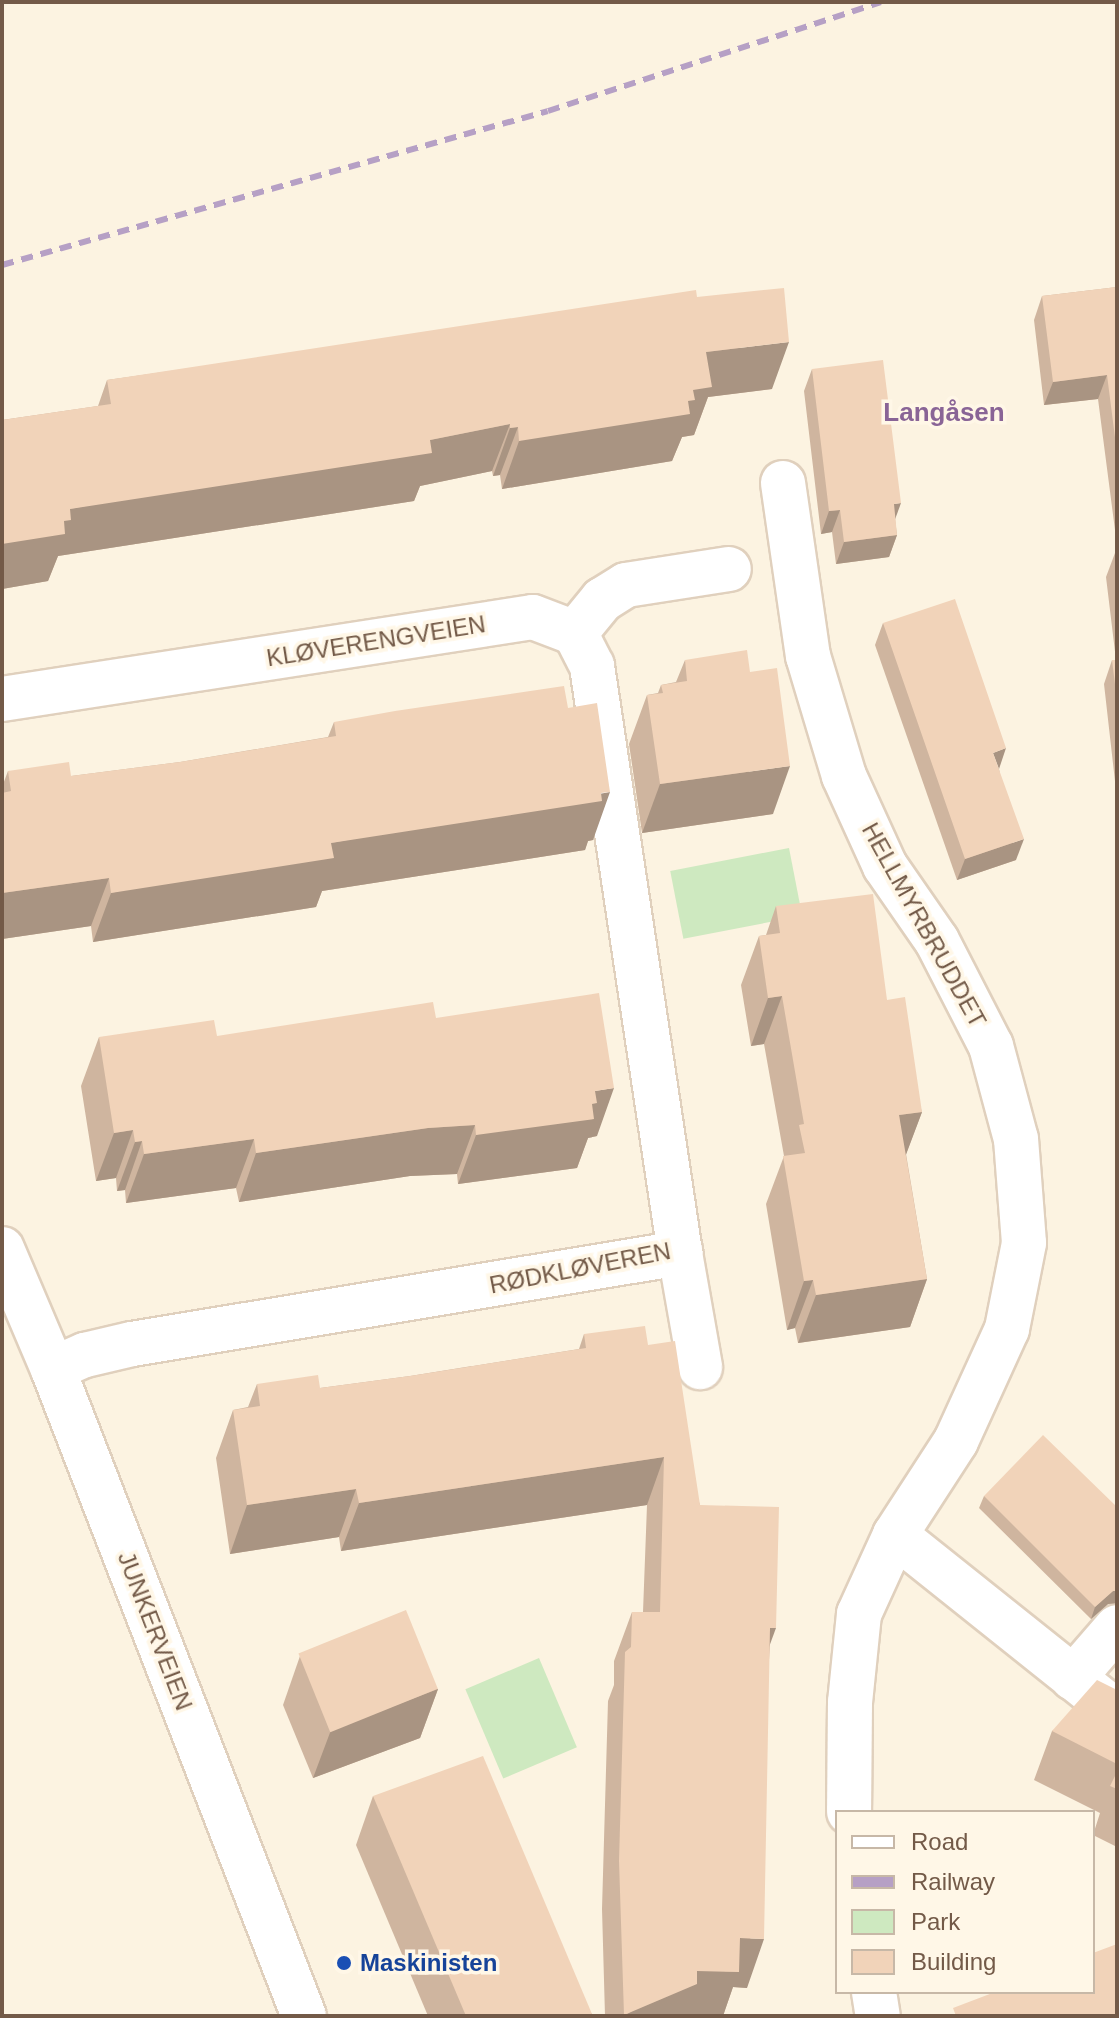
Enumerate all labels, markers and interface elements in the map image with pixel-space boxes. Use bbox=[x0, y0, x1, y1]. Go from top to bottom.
district label: Langåsen bbox=[883, 397, 1005, 429]
street label: KLØVERENGVEIEN bbox=[264, 609, 488, 673]
street label: HELLMYRBRUDDET bbox=[856, 818, 992, 1032]
street label: RØDKLØVEREN bbox=[487, 1236, 673, 1300]
street label: JUNKERVEIEN bbox=[112, 1548, 198, 1714]
legend bbox=[835, 1810, 1095, 1994]
text: Road bbox=[911, 1828, 968, 1855]
text: Railway bbox=[911, 1868, 995, 1895]
text: Park bbox=[911, 1908, 960, 1935]
text: Building bbox=[911, 1948, 996, 1975]
place label: Maskinisten bbox=[360, 1949, 497, 1977]
marker: Maskinisten bbox=[335, 1954, 353, 1972]

